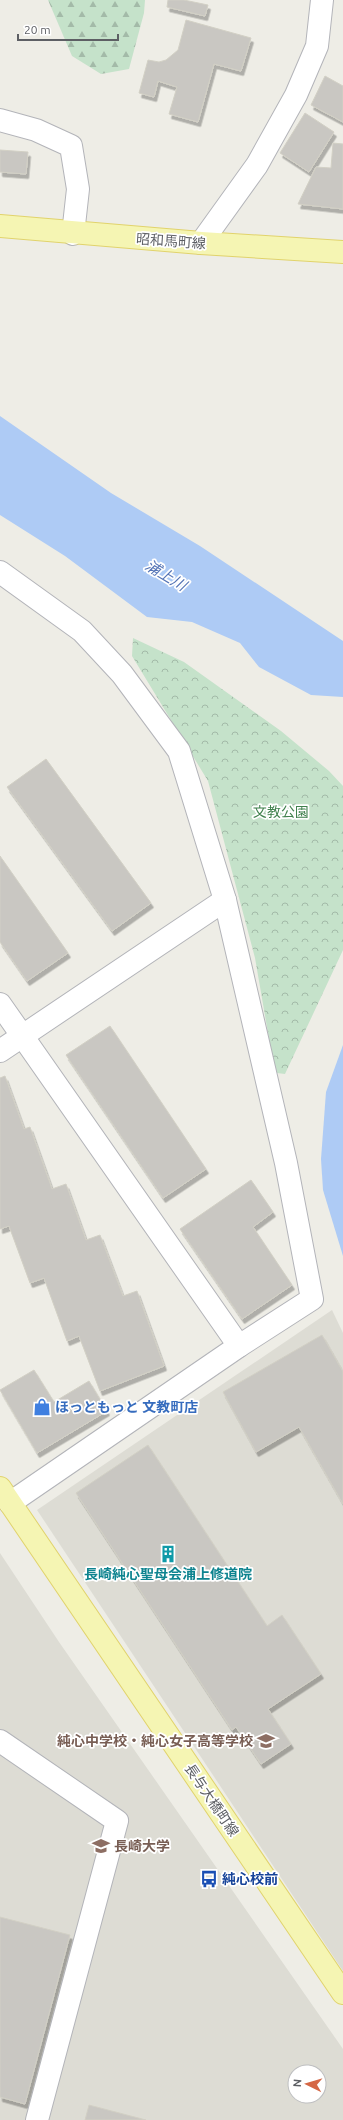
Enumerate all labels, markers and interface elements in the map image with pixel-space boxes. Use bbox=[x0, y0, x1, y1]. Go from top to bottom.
scale bar bbox=[18, 16, 118, 42]
text: 20 m bbox=[24, 23, 51, 36]
street label: 昭和馬町線 bbox=[136, 231, 206, 251]
water label: 浦上川 bbox=[142, 556, 191, 595]
park label: 文教公園 bbox=[253, 804, 309, 820]
shop icon: ほっともっと 文教町店 bbox=[32, 1397, 52, 1417]
place label: ほっともっと 文教町店 bbox=[55, 1399, 198, 1415]
building icon: 長崎純心聖母会浦上修道院 bbox=[158, 1544, 178, 1564]
place label: 長崎純心聖母会浦上修道院 bbox=[84, 1566, 252, 1582]
school or university icon: 純心中学校・純心女子高等学校 bbox=[256, 1731, 276, 1751]
place label: 純心中学校・純心女子高等学校 bbox=[57, 1733, 253, 1749]
street label: 長与大橋町線 bbox=[182, 1761, 242, 1839]
school or university icon: 長崎大学 bbox=[91, 1836, 111, 1856]
place label: 長崎大学 bbox=[114, 1838, 170, 1854]
bus stop icon: 純心校前 bbox=[199, 1869, 219, 1889]
place label: 純心校前 bbox=[222, 1871, 278, 1887]
north arrow bbox=[287, 2064, 327, 2104]
text: N bbox=[291, 2079, 303, 2088]

